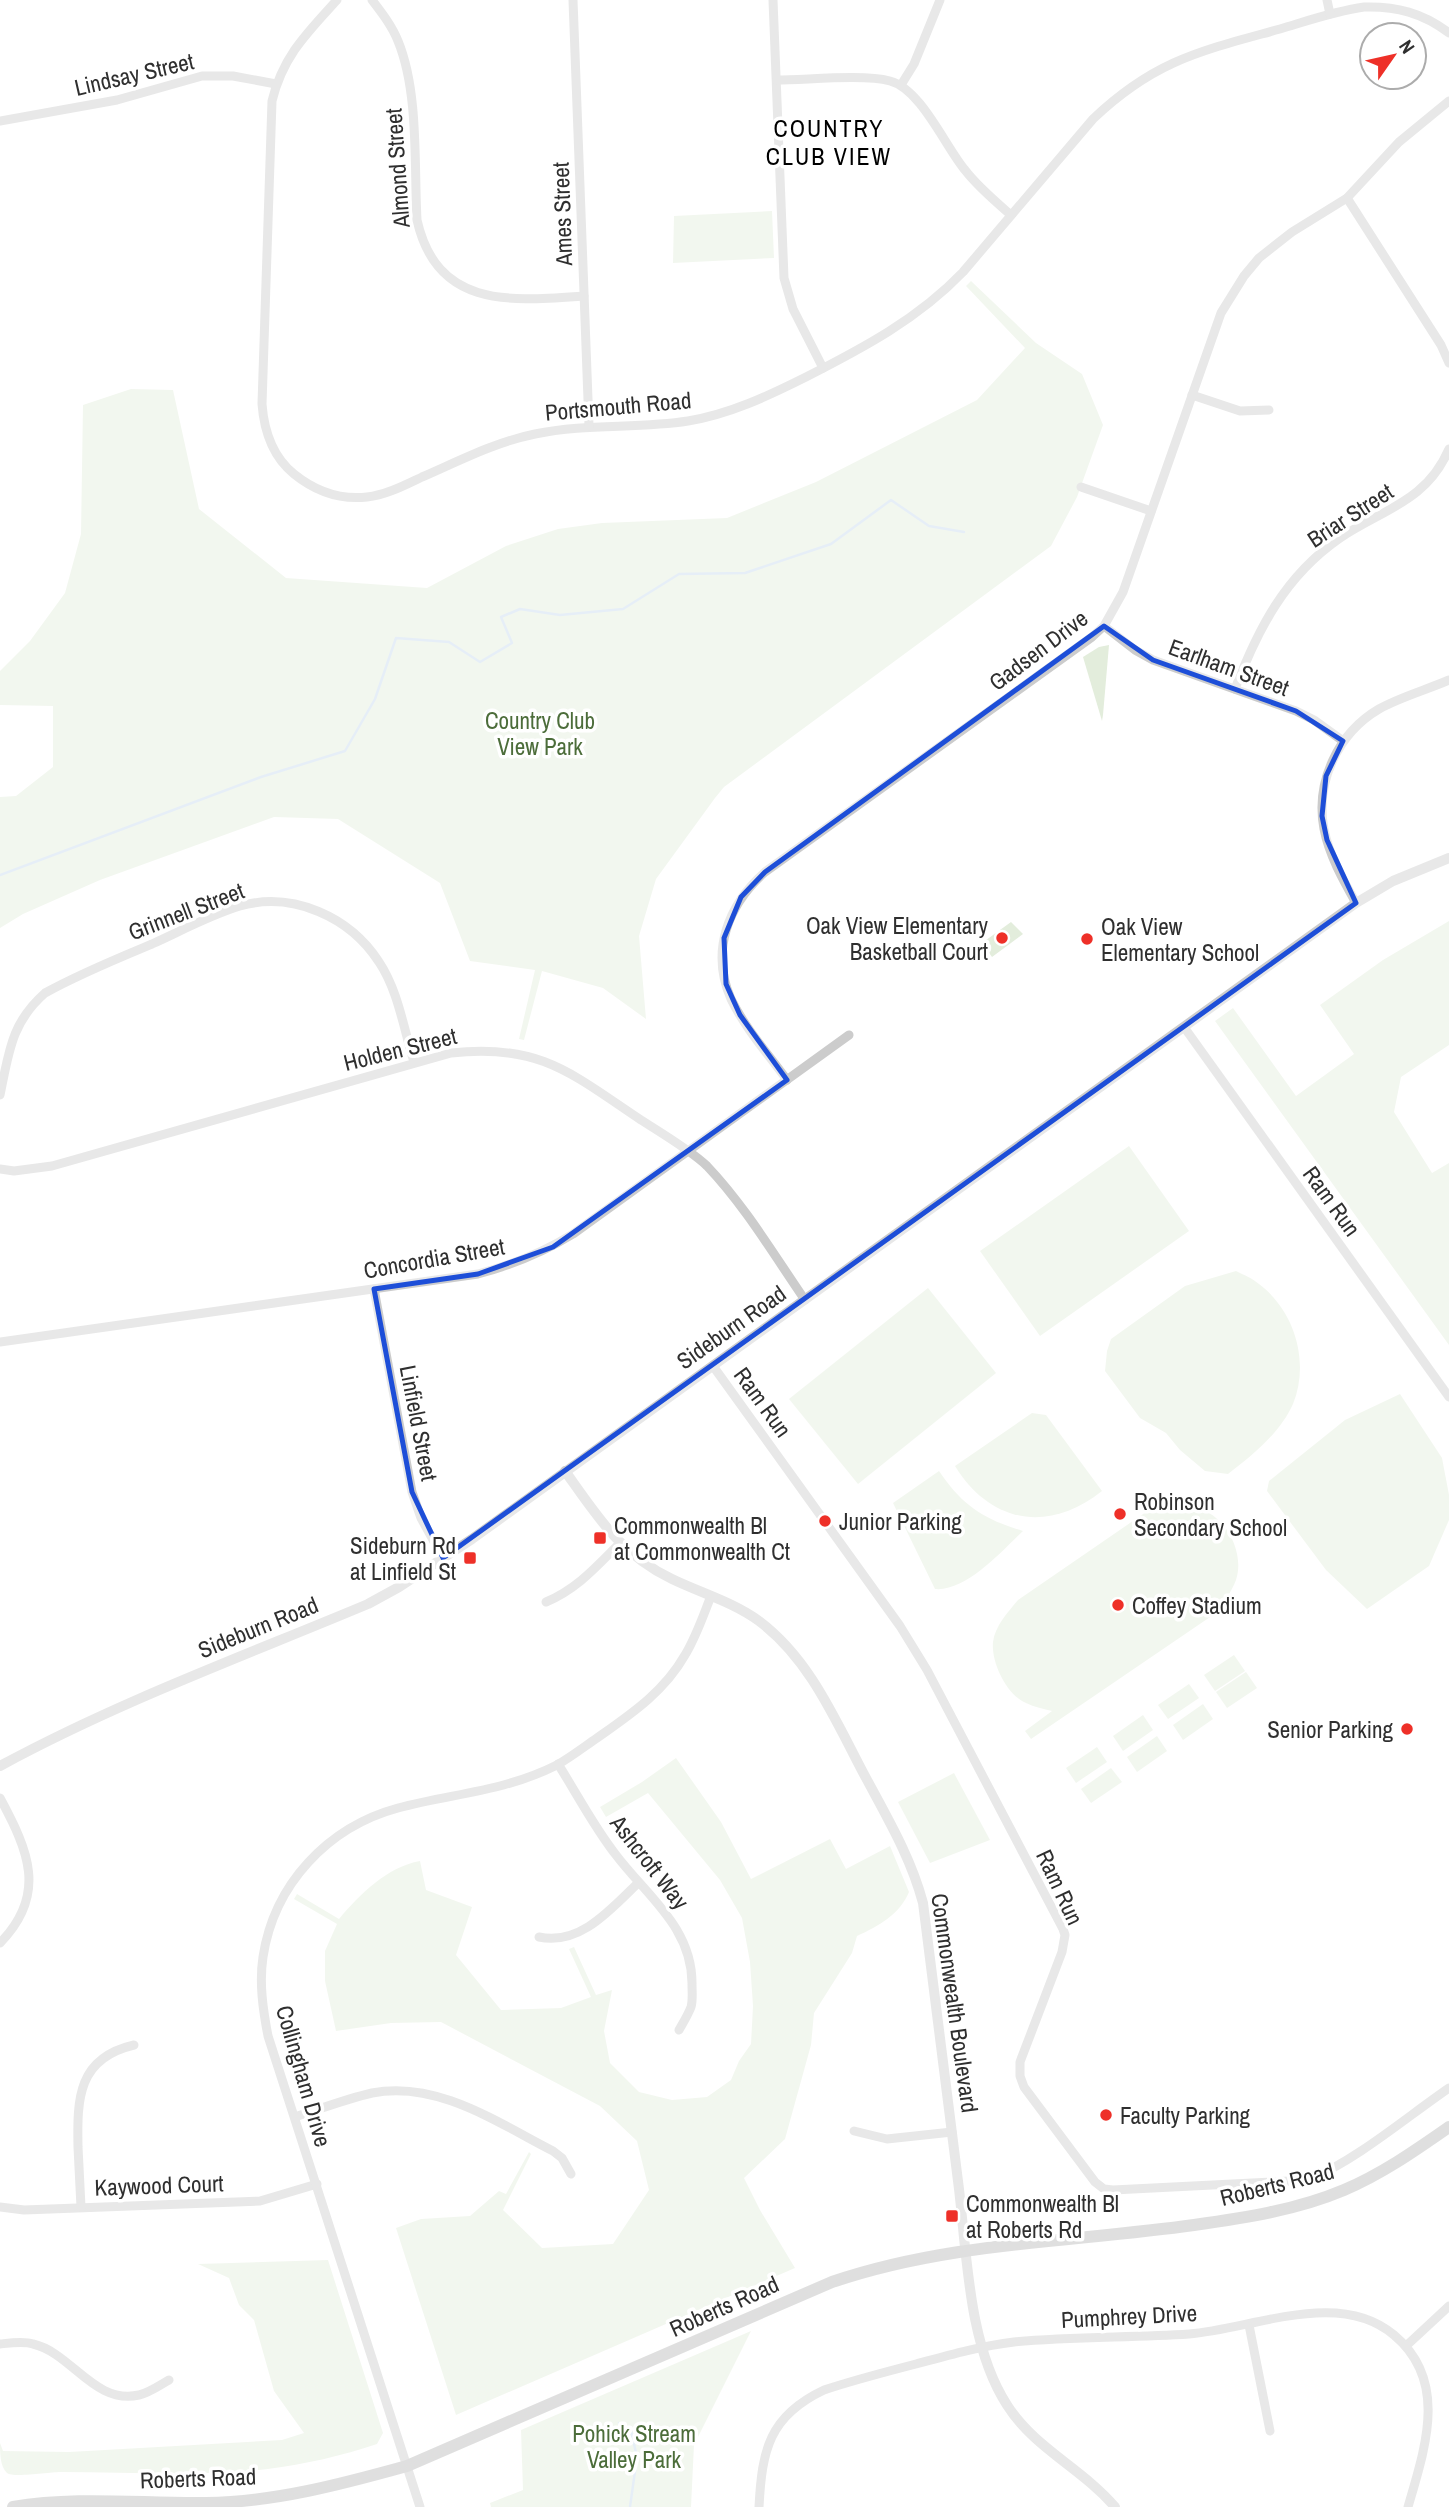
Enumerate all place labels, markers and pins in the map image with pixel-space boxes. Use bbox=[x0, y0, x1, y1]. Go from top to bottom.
place label: Oak View Elementary Basketball Court bbox=[806, 910, 989, 967]
place label: Oak View Elementary School bbox=[1101, 911, 1259, 968]
marker: Oak View Elementary Basketball Court bbox=[994, 930, 1010, 946]
marker: Oak View Elementary School bbox=[1079, 931, 1095, 947]
place label: Robinson Secondary School bbox=[1134, 1486, 1287, 1543]
place label: Junior Parking bbox=[839, 1506, 962, 1537]
marker: Robinson Secondary School bbox=[1112, 1506, 1128, 1522]
place label: Commonwealth Bl at Commonwealth Ct bbox=[614, 1510, 790, 1567]
marker: Junior Parking bbox=[817, 1513, 833, 1529]
place label: Sideburn Rd at Linfield St bbox=[350, 1530, 456, 1587]
marker: Commonwealth Bl at Commonwealth Ct bbox=[592, 1530, 608, 1546]
marker: Sideburn Rd at Linfield St bbox=[462, 1550, 478, 1566]
place label: Coffey Stadium bbox=[1132, 1590, 1262, 1621]
marker: Coffey Stadium bbox=[1110, 1597, 1126, 1613]
place label: Senior Parking bbox=[1267, 1714, 1394, 1745]
marker: Senior Parking bbox=[1399, 1721, 1415, 1737]
place label: Faculty Parking bbox=[1120, 2100, 1251, 2131]
marker: Faculty Parking bbox=[1098, 2107, 1114, 2123]
place label: Commonwealth Bl at Roberts Rd bbox=[966, 2188, 1119, 2245]
marker: Commonwealth Bl at Roberts Rd bbox=[944, 2208, 960, 2224]

